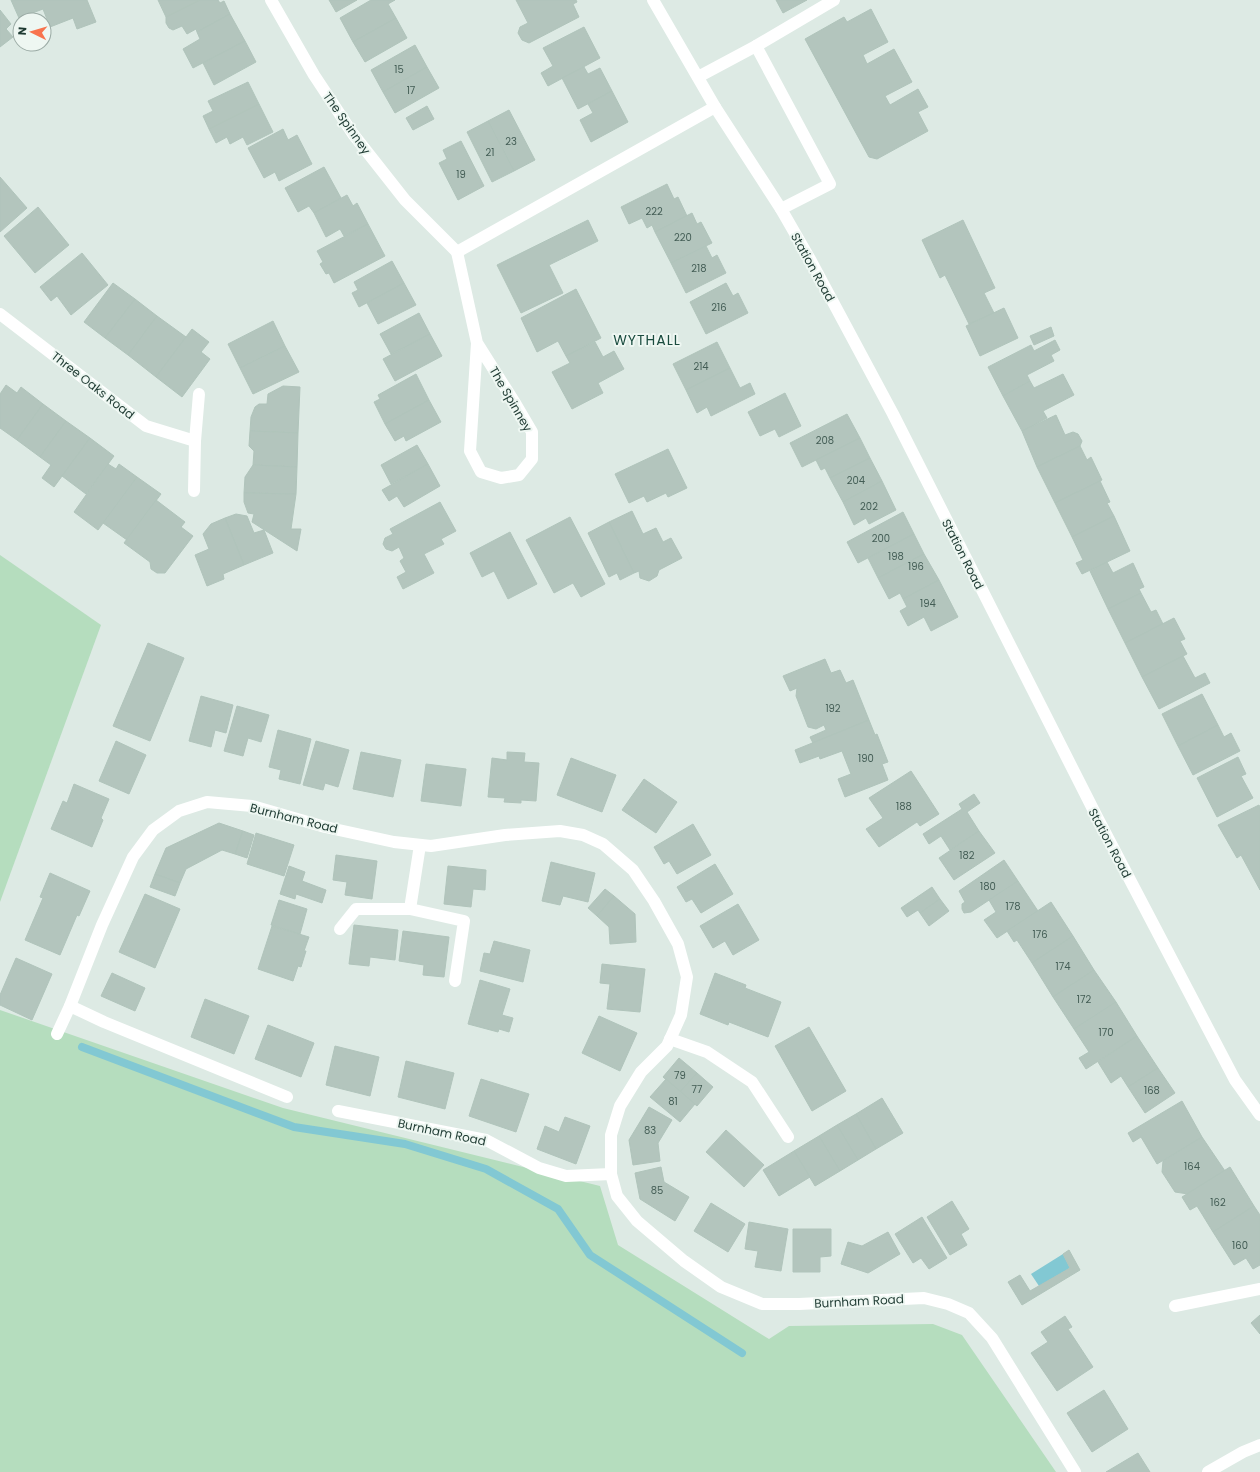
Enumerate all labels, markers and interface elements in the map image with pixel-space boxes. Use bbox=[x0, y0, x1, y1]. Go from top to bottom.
north arrow bbox=[12, 12, 52, 52]
text: N bbox=[14, 26, 30, 36]
house number: 15 bbox=[394, 62, 404, 77]
house number: 17 bbox=[407, 83, 416, 98]
street label: The Spinney bbox=[319, 88, 375, 158]
house number: 23 bbox=[505, 134, 517, 149]
house number: 21 bbox=[486, 145, 494, 160]
house number: 19 bbox=[456, 167, 466, 182]
house number: 222 bbox=[645, 204, 663, 219]
street label: Station Road bbox=[787, 229, 839, 305]
house number: 220 bbox=[674, 230, 692, 245]
house number: 218 bbox=[691, 261, 707, 276]
house number: 216 bbox=[711, 300, 727, 315]
district label: WYTHALL bbox=[613, 330, 681, 350]
street label: Three Oaks Road bbox=[48, 347, 138, 423]
house number: 214 bbox=[693, 359, 709, 374]
street label: The Spinney bbox=[486, 363, 537, 435]
house number: 208 bbox=[816, 433, 834, 448]
house number: 204 bbox=[847, 473, 865, 488]
house number: 202 bbox=[860, 499, 878, 514]
street label: Station Road bbox=[938, 516, 988, 592]
house number: 200 bbox=[872, 531, 890, 546]
house number: 198 bbox=[888, 549, 904, 564]
house number: 196 bbox=[908, 559, 924, 574]
house number: 194 bbox=[920, 596, 936, 611]
house number: 192 bbox=[825, 701, 841, 716]
house number: 190 bbox=[858, 751, 874, 766]
street label: Burnham Road bbox=[248, 799, 340, 837]
house number: 188 bbox=[896, 799, 912, 814]
street label: Station Road bbox=[1085, 805, 1135, 881]
house number: 182 bbox=[959, 848, 975, 863]
house number: 180 bbox=[980, 879, 996, 894]
house number: 178 bbox=[1006, 899, 1020, 914]
house number: 176 bbox=[1032, 927, 1048, 942]
house number: 174 bbox=[1056, 959, 1070, 974]
house number: 172 bbox=[1077, 992, 1091, 1007]
house number: 170 bbox=[1099, 1025, 1113, 1040]
house number: 79 bbox=[674, 1068, 686, 1083]
house number: 77 bbox=[692, 1082, 703, 1097]
house number: 168 bbox=[1144, 1083, 1160, 1098]
house number: 81 bbox=[668, 1094, 678, 1109]
street label: Burnham Road bbox=[396, 1114, 488, 1150]
house number: 83 bbox=[644, 1123, 656, 1138]
house number: 164 bbox=[1184, 1159, 1200, 1174]
house number: 85 bbox=[651, 1183, 663, 1198]
house number: 162 bbox=[1210, 1195, 1226, 1210]
house number: 160 bbox=[1232, 1238, 1248, 1253]
street label: Burnham Road bbox=[814, 1290, 904, 1312]

